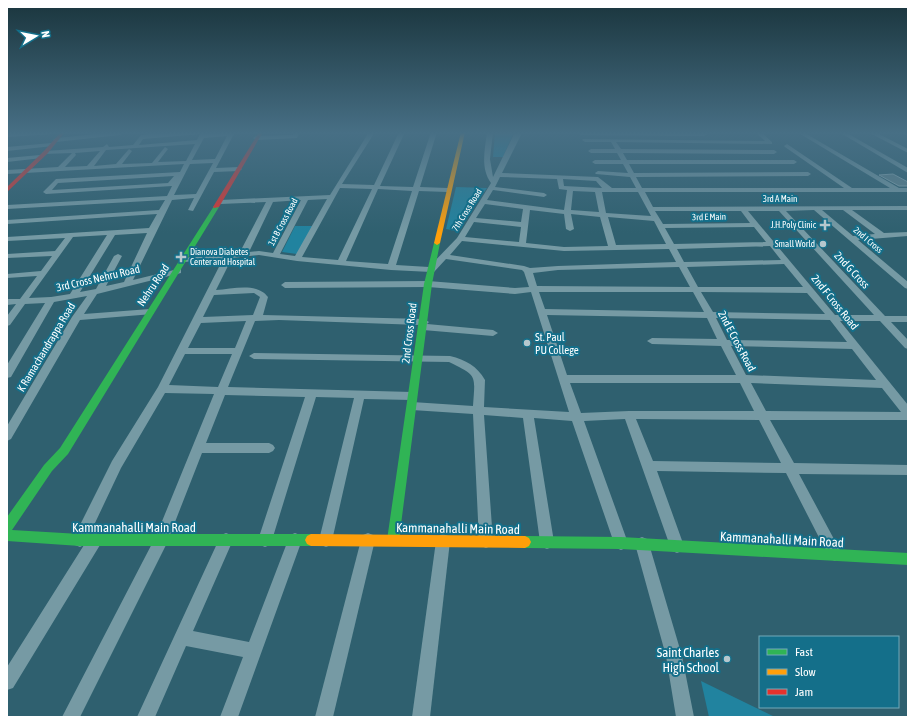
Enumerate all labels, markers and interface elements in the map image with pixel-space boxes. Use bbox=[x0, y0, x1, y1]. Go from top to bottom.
north arrow bbox=[16, 16, 56, 56]
text: N bbox=[39, 30, 52, 39]
street label: 7th Cross Road bbox=[450, 187, 484, 233]
street label: 3rd A Main bbox=[763, 194, 797, 204]
street label: 1st B Cross Road bbox=[266, 197, 300, 247]
street label: 3rd E Main bbox=[692, 212, 726, 222]
marker: J.H.Poly Clinic bbox=[819, 219, 831, 231]
place label: J.H.Poly Clinic bbox=[771, 220, 817, 230]
street label: 2nd I Cross bbox=[851, 225, 885, 255]
place label: Small World bbox=[775, 239, 815, 249]
marker: Small World bbox=[818, 239, 828, 249]
place label: Dianova Diabetes Center and Hospital bbox=[190, 247, 256, 267]
street label: 2nd G Cross bbox=[832, 249, 872, 291]
marker: Dianova Diabetes Center and Hospital bbox=[175, 251, 187, 263]
street label: Nehru Road bbox=[135, 262, 171, 308]
street label: 3rd Cross Nehru Road bbox=[55, 263, 141, 293]
street label: 2nd F Cross Road bbox=[809, 272, 861, 332]
street label: K Ramachandrappa Road bbox=[15, 300, 77, 394]
street label: 2nd Cross Road bbox=[399, 302, 419, 364]
street label: 2nd E Cross Road bbox=[716, 309, 758, 373]
place label: St. Paul PU College bbox=[535, 331, 579, 356]
marker: St. Paul PU College bbox=[522, 338, 532, 348]
street label: Kammanahalli Main Road bbox=[72, 520, 196, 535]
street label: Kammanahalli Main Road bbox=[396, 520, 520, 537]
street label: Kammanahalli Main Road bbox=[720, 529, 844, 550]
legend bbox=[759, 636, 899, 708]
place label: Saint Charles High School bbox=[657, 645, 720, 675]
text: Fast bbox=[795, 645, 813, 659]
marker: Saint Charles High School bbox=[722, 654, 732, 664]
text: Slow bbox=[795, 665, 816, 679]
text: Jam bbox=[795, 685, 813, 699]

